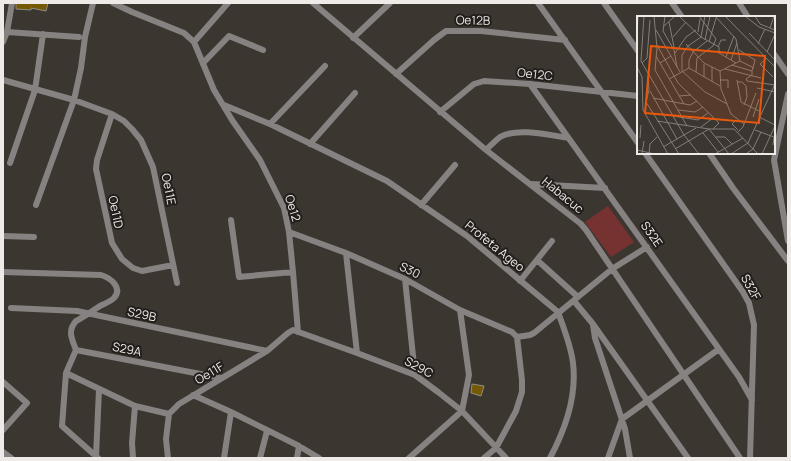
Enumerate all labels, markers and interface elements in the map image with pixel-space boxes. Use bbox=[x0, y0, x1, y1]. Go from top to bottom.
street label: Oe12B bbox=[456, 11, 490, 29]
inset map bbox=[637, 16, 775, 154]
street label: Oe12C bbox=[516, 64, 554, 84]
street label: Oe11E bbox=[158, 172, 180, 206]
street label: Habacuc bbox=[539, 173, 588, 217]
street label: Oe12 bbox=[281, 193, 305, 224]
street label: Oe11D bbox=[104, 194, 128, 230]
street label: Profeta Ageo bbox=[462, 217, 528, 275]
street label: S32E bbox=[637, 218, 667, 250]
street label: S30 bbox=[397, 258, 423, 282]
street label: S32F bbox=[737, 271, 765, 303]
street label: S29B bbox=[126, 303, 158, 325]
street label: S29A bbox=[111, 338, 143, 360]
street label: S29C bbox=[402, 352, 437, 382]
street label: Oe11F bbox=[191, 358, 227, 388]

